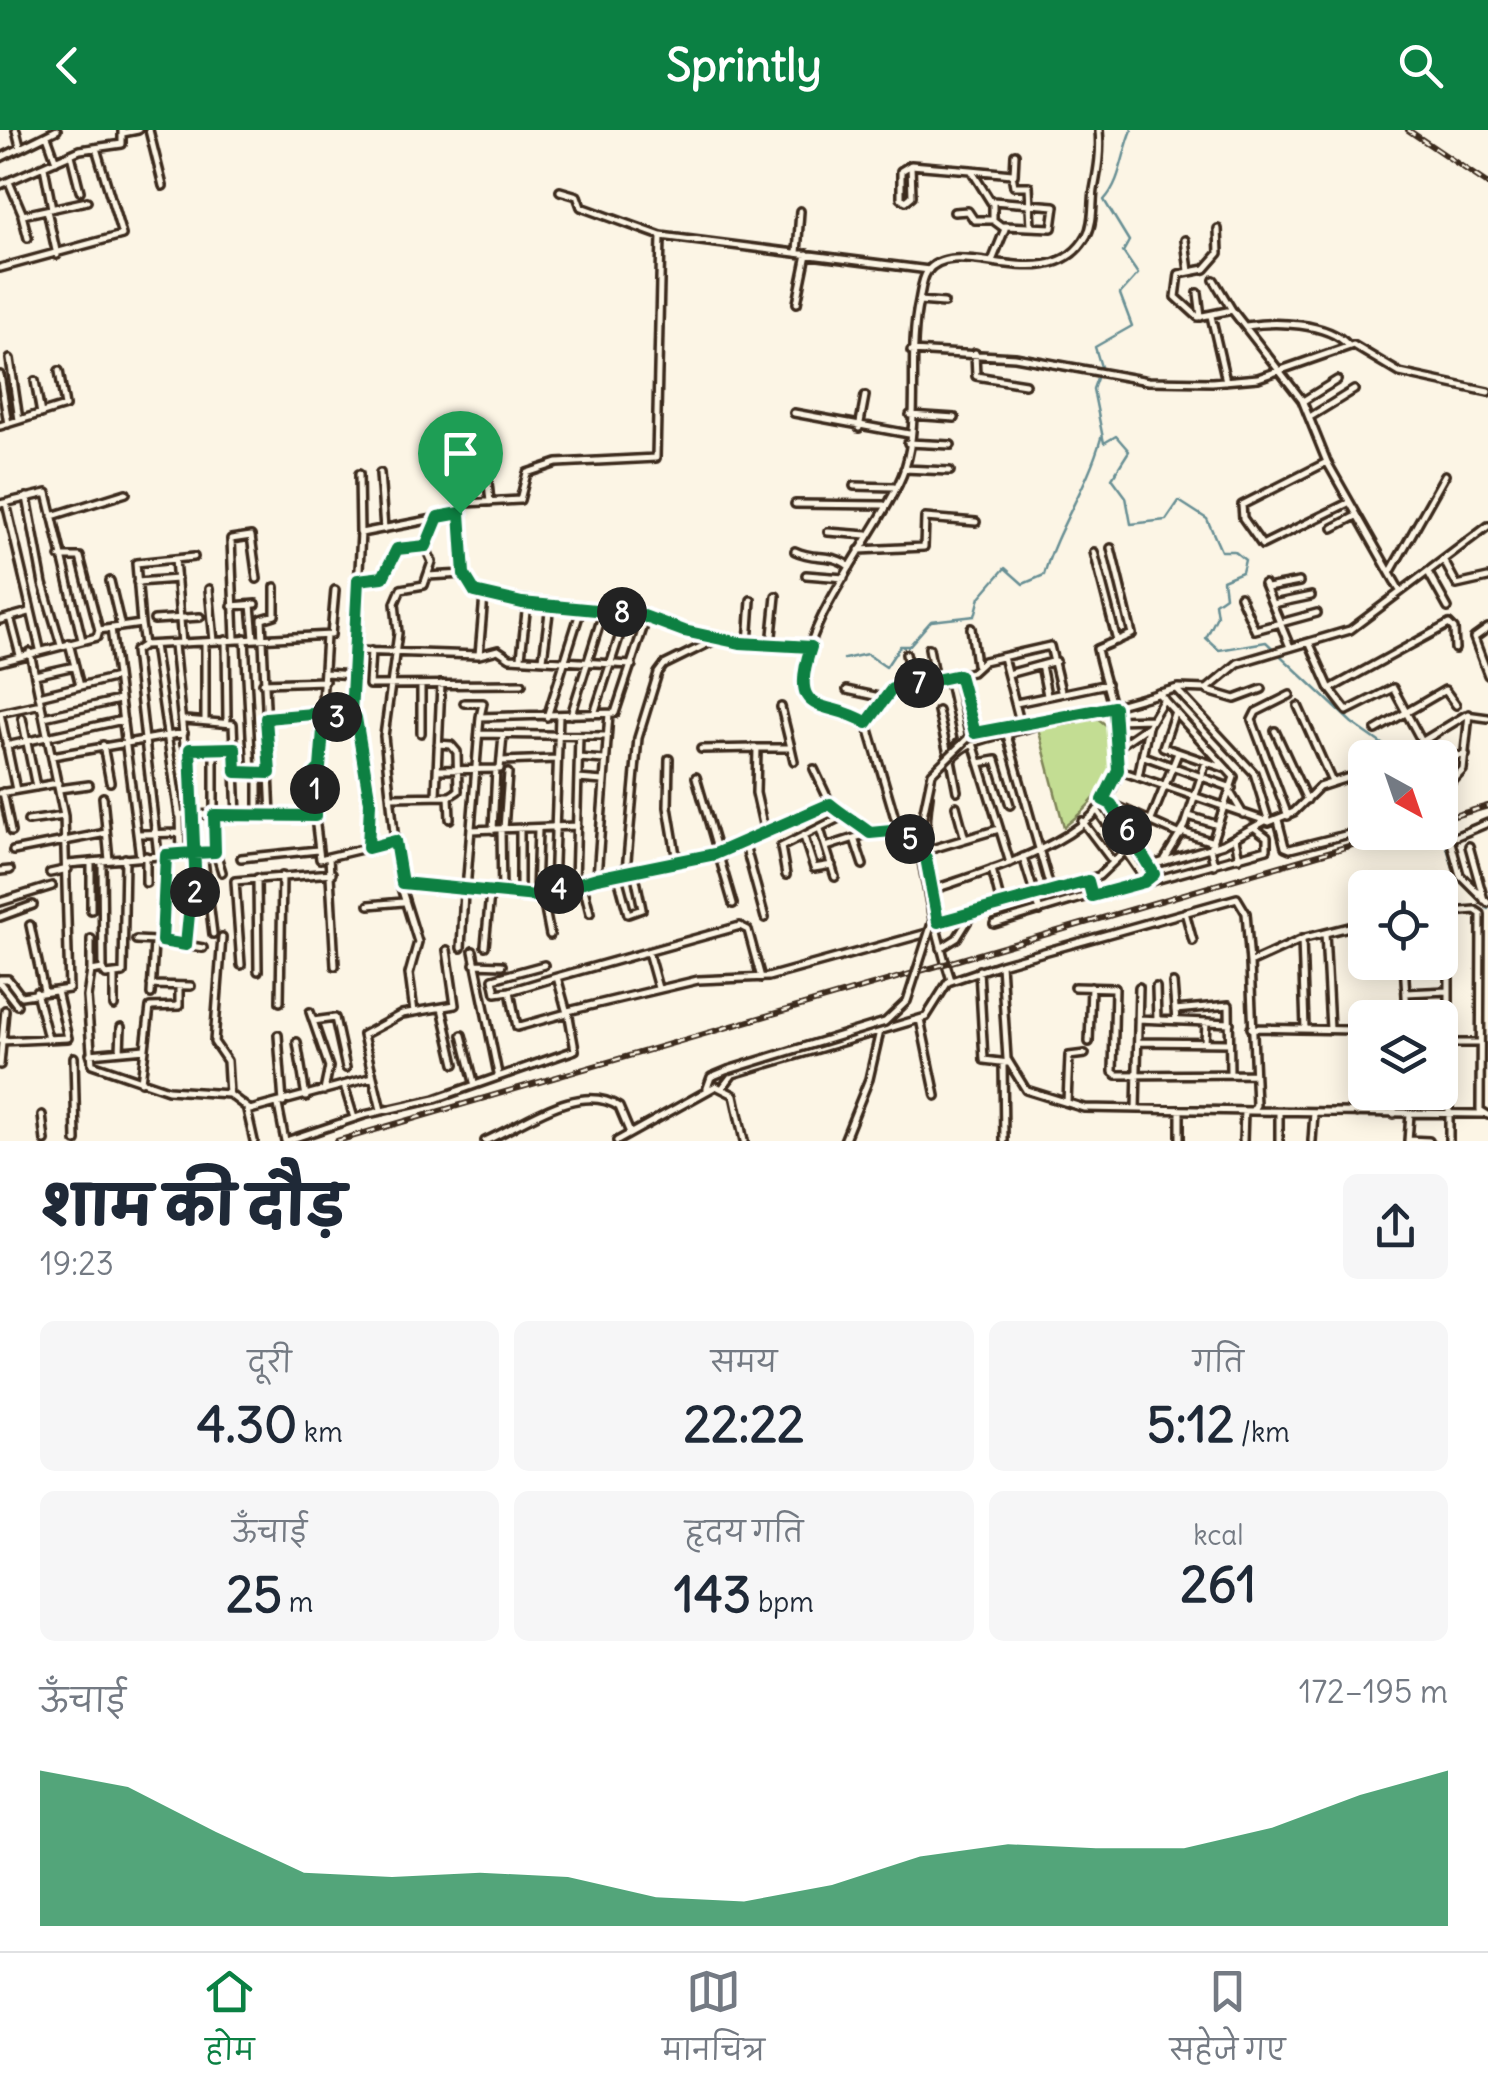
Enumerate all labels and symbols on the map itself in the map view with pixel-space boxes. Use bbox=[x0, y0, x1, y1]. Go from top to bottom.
pin bbox=[418, 411, 503, 514]
pin: 8 bbox=[597, 587, 647, 637]
pin: 7 bbox=[894, 658, 944, 708]
pin: 3 bbox=[312, 692, 362, 742]
north arrow bbox=[1348, 740, 1458, 850]
pin: 1 bbox=[290, 764, 340, 814]
pin: 6 bbox=[1102, 805, 1152, 855]
pin: 5 bbox=[885, 814, 935, 864]
pin: 4 bbox=[534, 864, 584, 914]
pin: 2 bbox=[170, 867, 220, 917]

